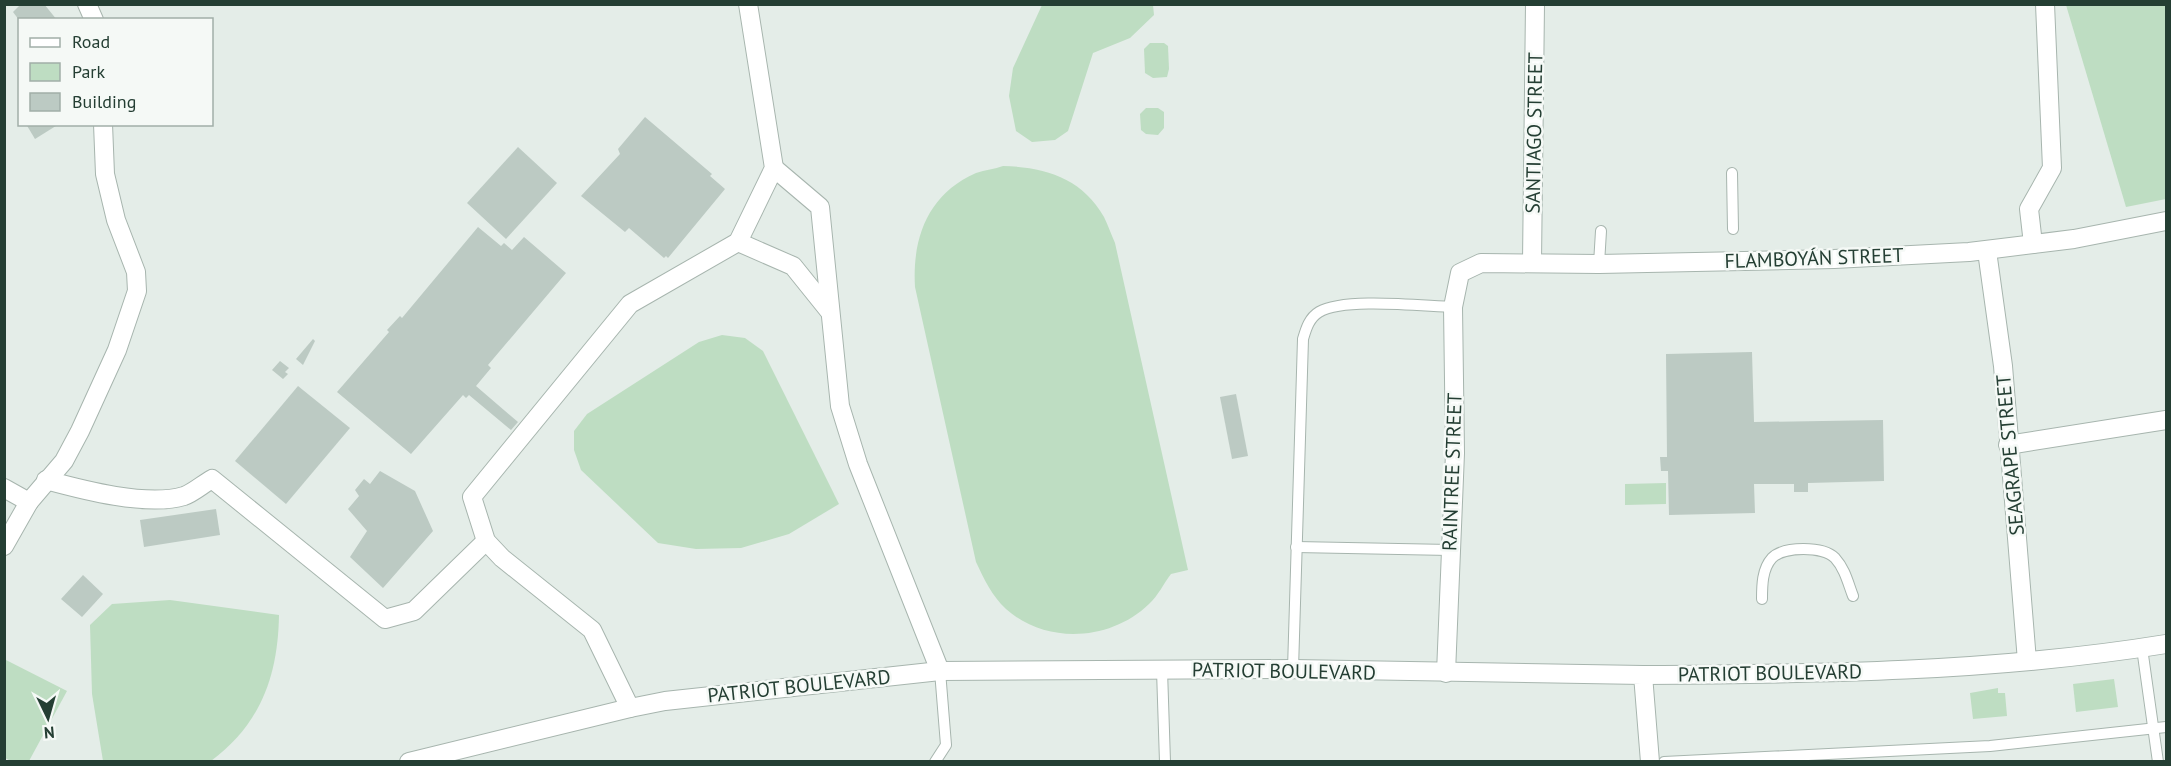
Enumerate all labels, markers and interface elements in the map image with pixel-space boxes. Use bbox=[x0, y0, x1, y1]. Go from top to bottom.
legend bbox=[18, 18, 213, 126]
text: Road bbox=[72, 30, 110, 53]
street label: SANTIAGO STREET bbox=[1520, 52, 1548, 214]
text: Park bbox=[72, 60, 105, 83]
text: Building bbox=[72, 90, 136, 113]
street label: FLAMBOYÁN STREET bbox=[1724, 242, 1904, 274]
street label: SEAGRAPE STREET bbox=[1990, 374, 2030, 536]
street label: RAINTREE STREET bbox=[1436, 392, 1468, 552]
street label: PATRIOT BOULEVARD bbox=[1192, 656, 1376, 686]
street label: PATRIOT BOULEVARD bbox=[1678, 658, 1862, 688]
street label: PATRIOT BOULEVARD bbox=[706, 663, 892, 709]
north arrow bbox=[18, 688, 78, 748]
text: N bbox=[43, 723, 55, 743]

